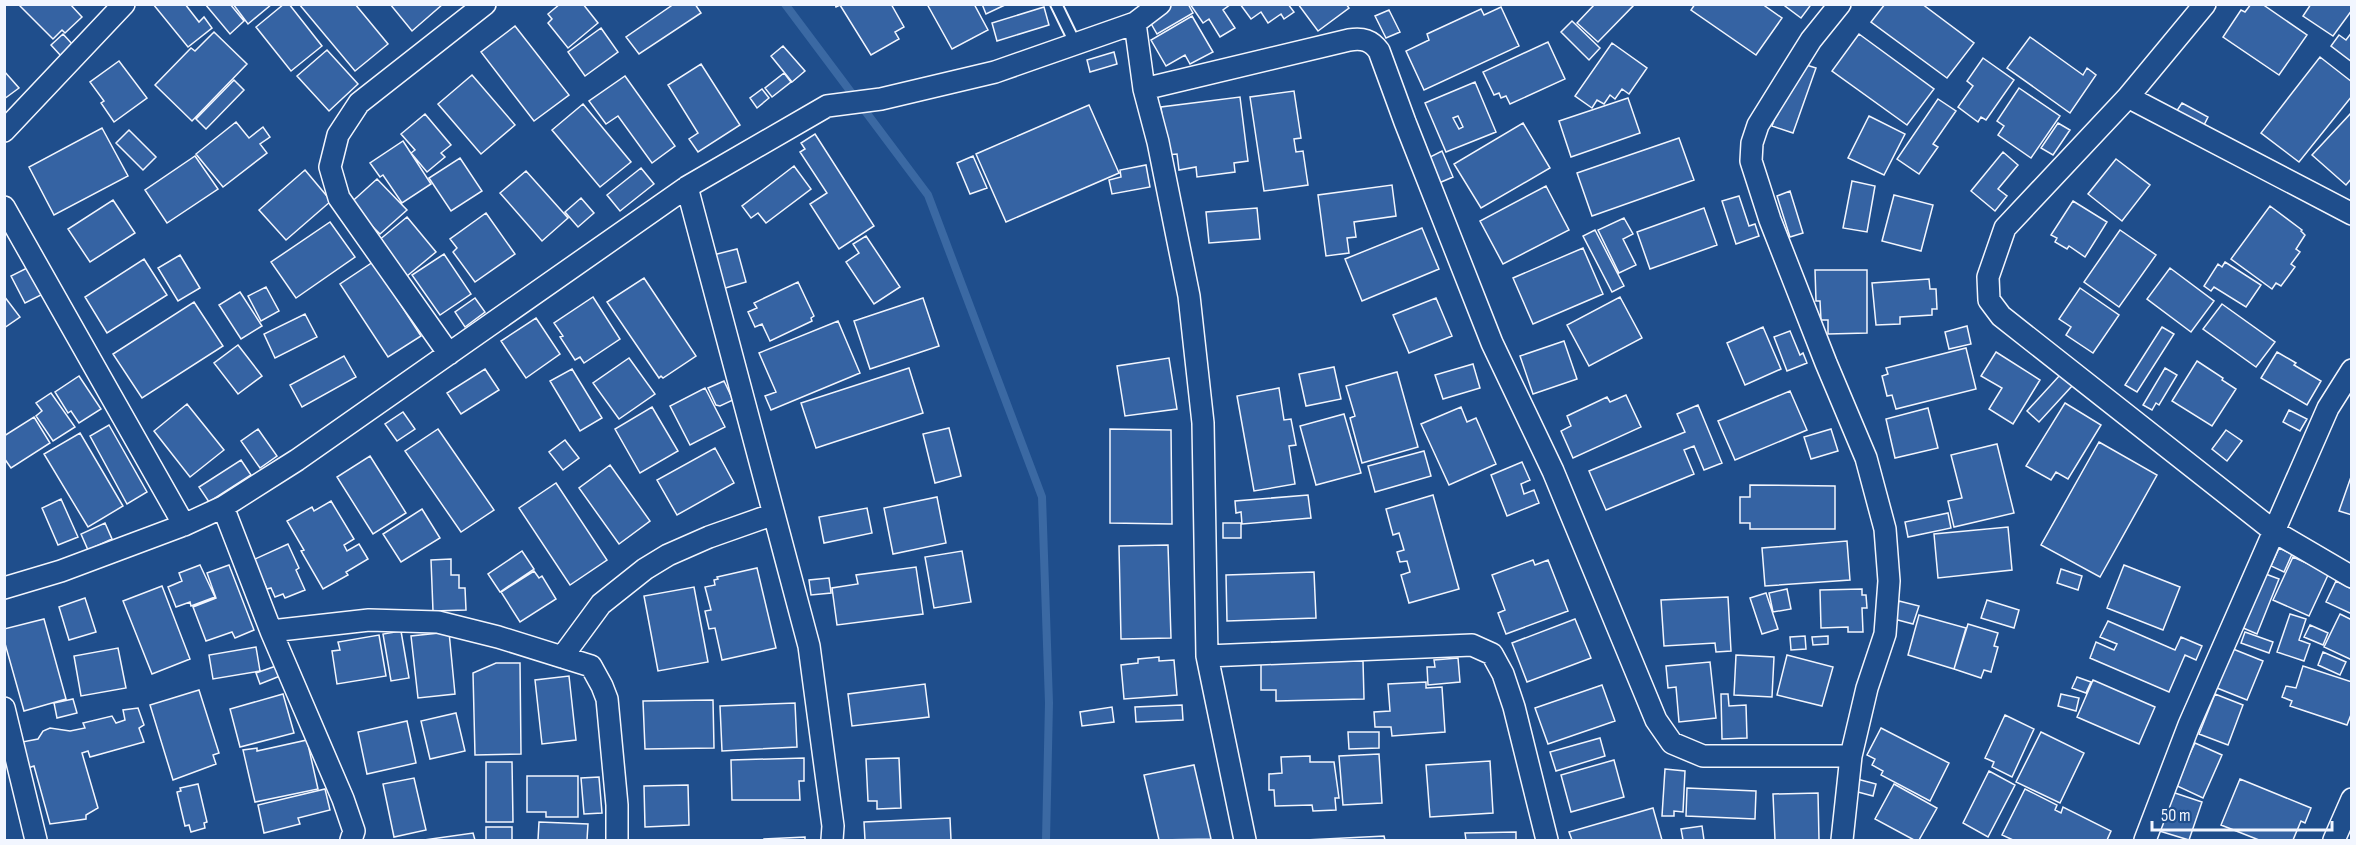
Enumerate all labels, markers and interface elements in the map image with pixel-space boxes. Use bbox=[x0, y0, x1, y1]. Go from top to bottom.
scale bar bbox=[2152, 794, 2332, 832]
text: 50 m bbox=[2161, 805, 2191, 826]

